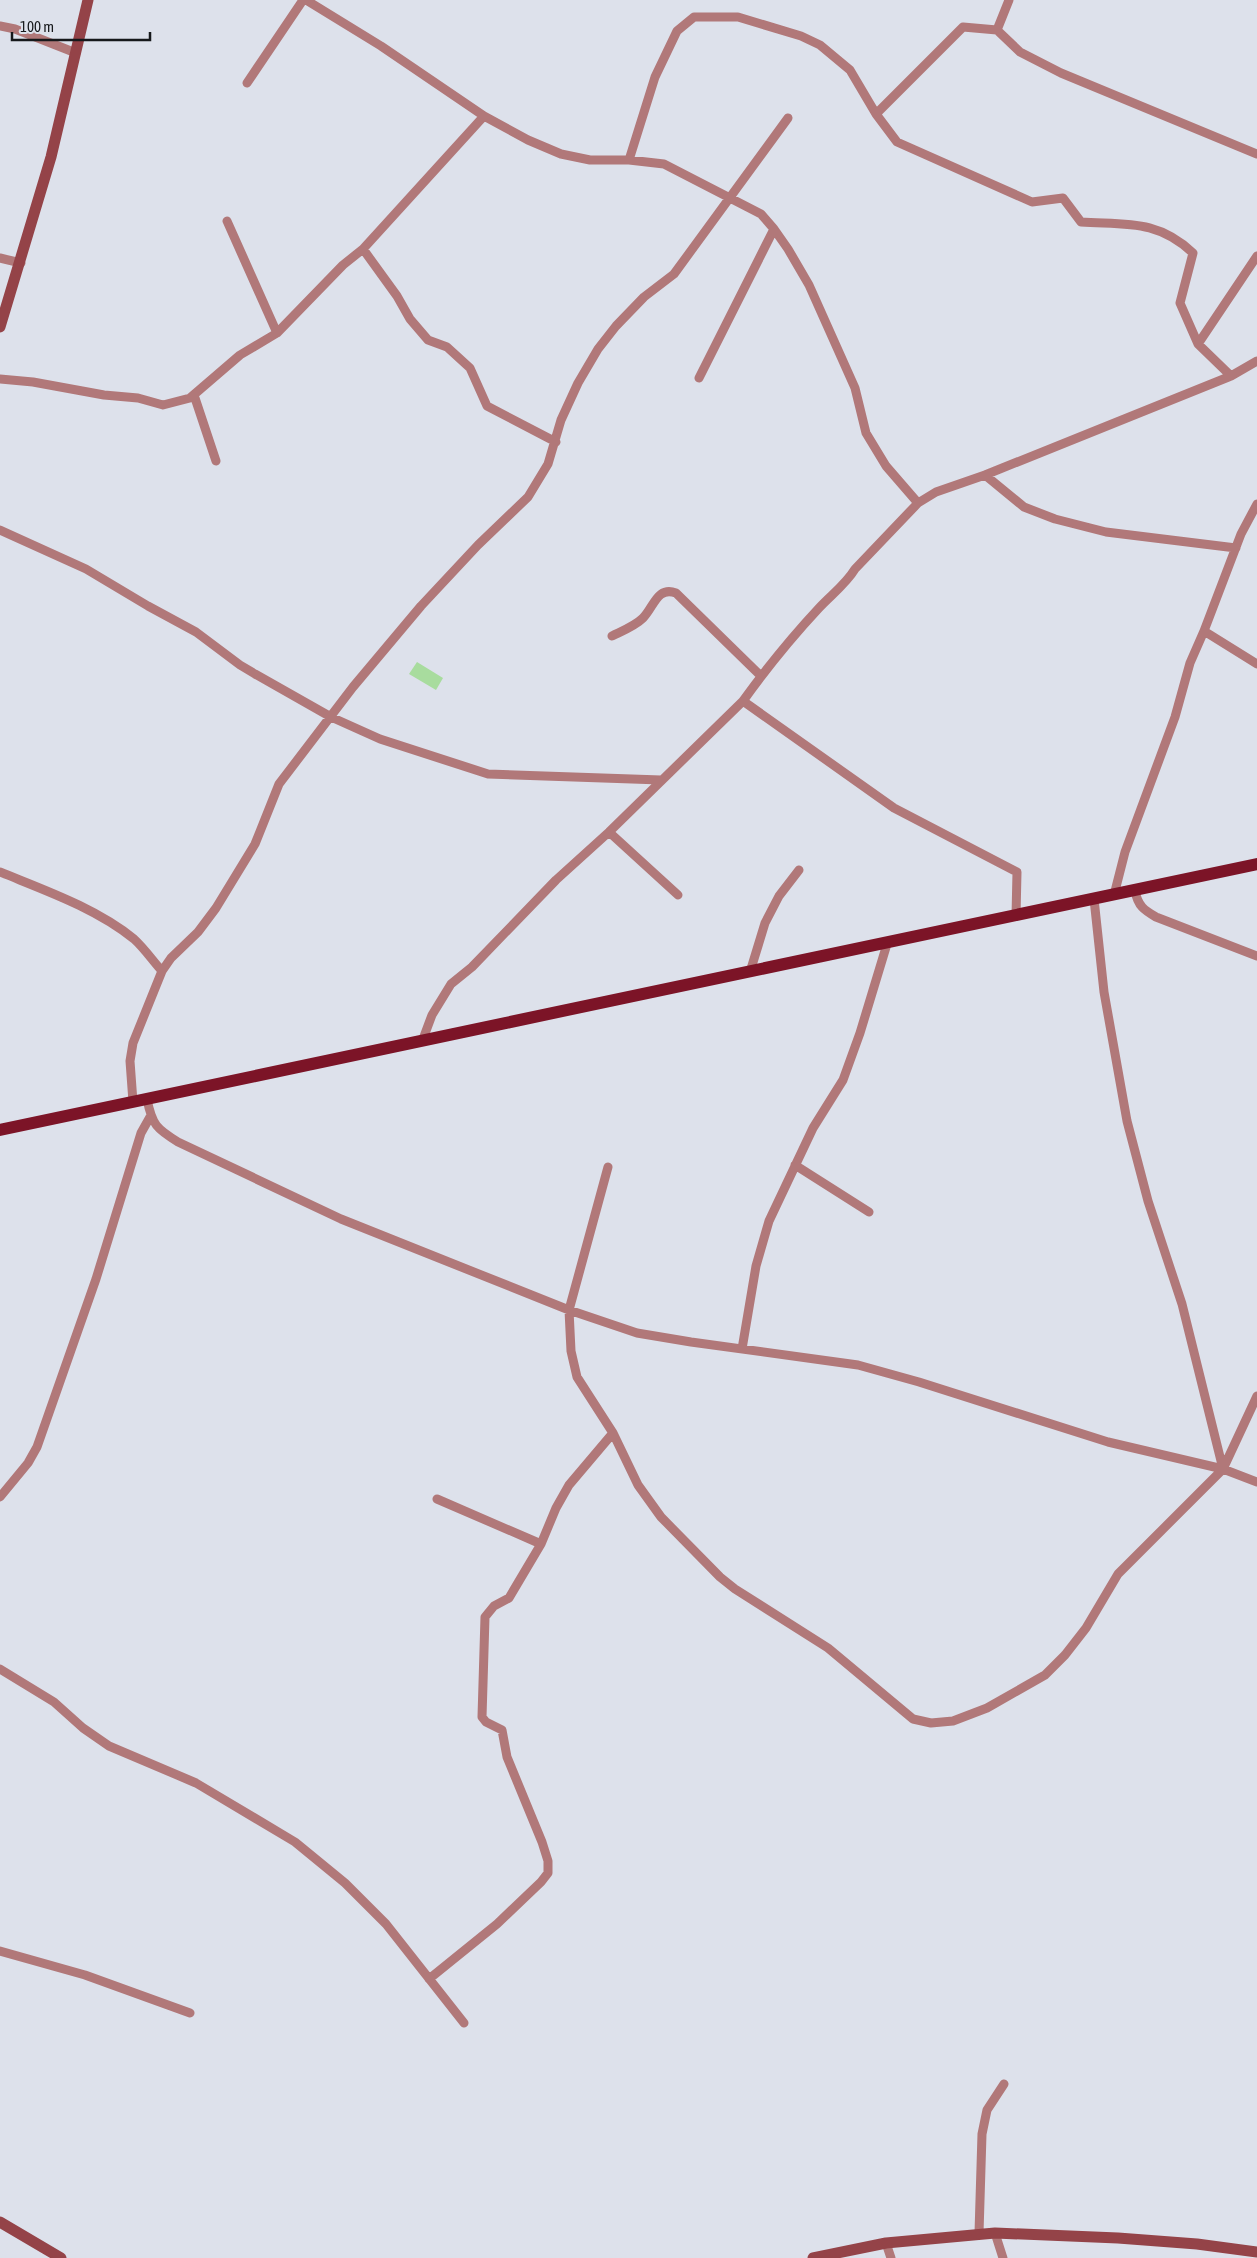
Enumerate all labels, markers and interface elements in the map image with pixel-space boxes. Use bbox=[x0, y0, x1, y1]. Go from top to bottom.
scale bar bbox=[12, 10, 150, 42]
text: 100 m bbox=[20, 18, 54, 35]

